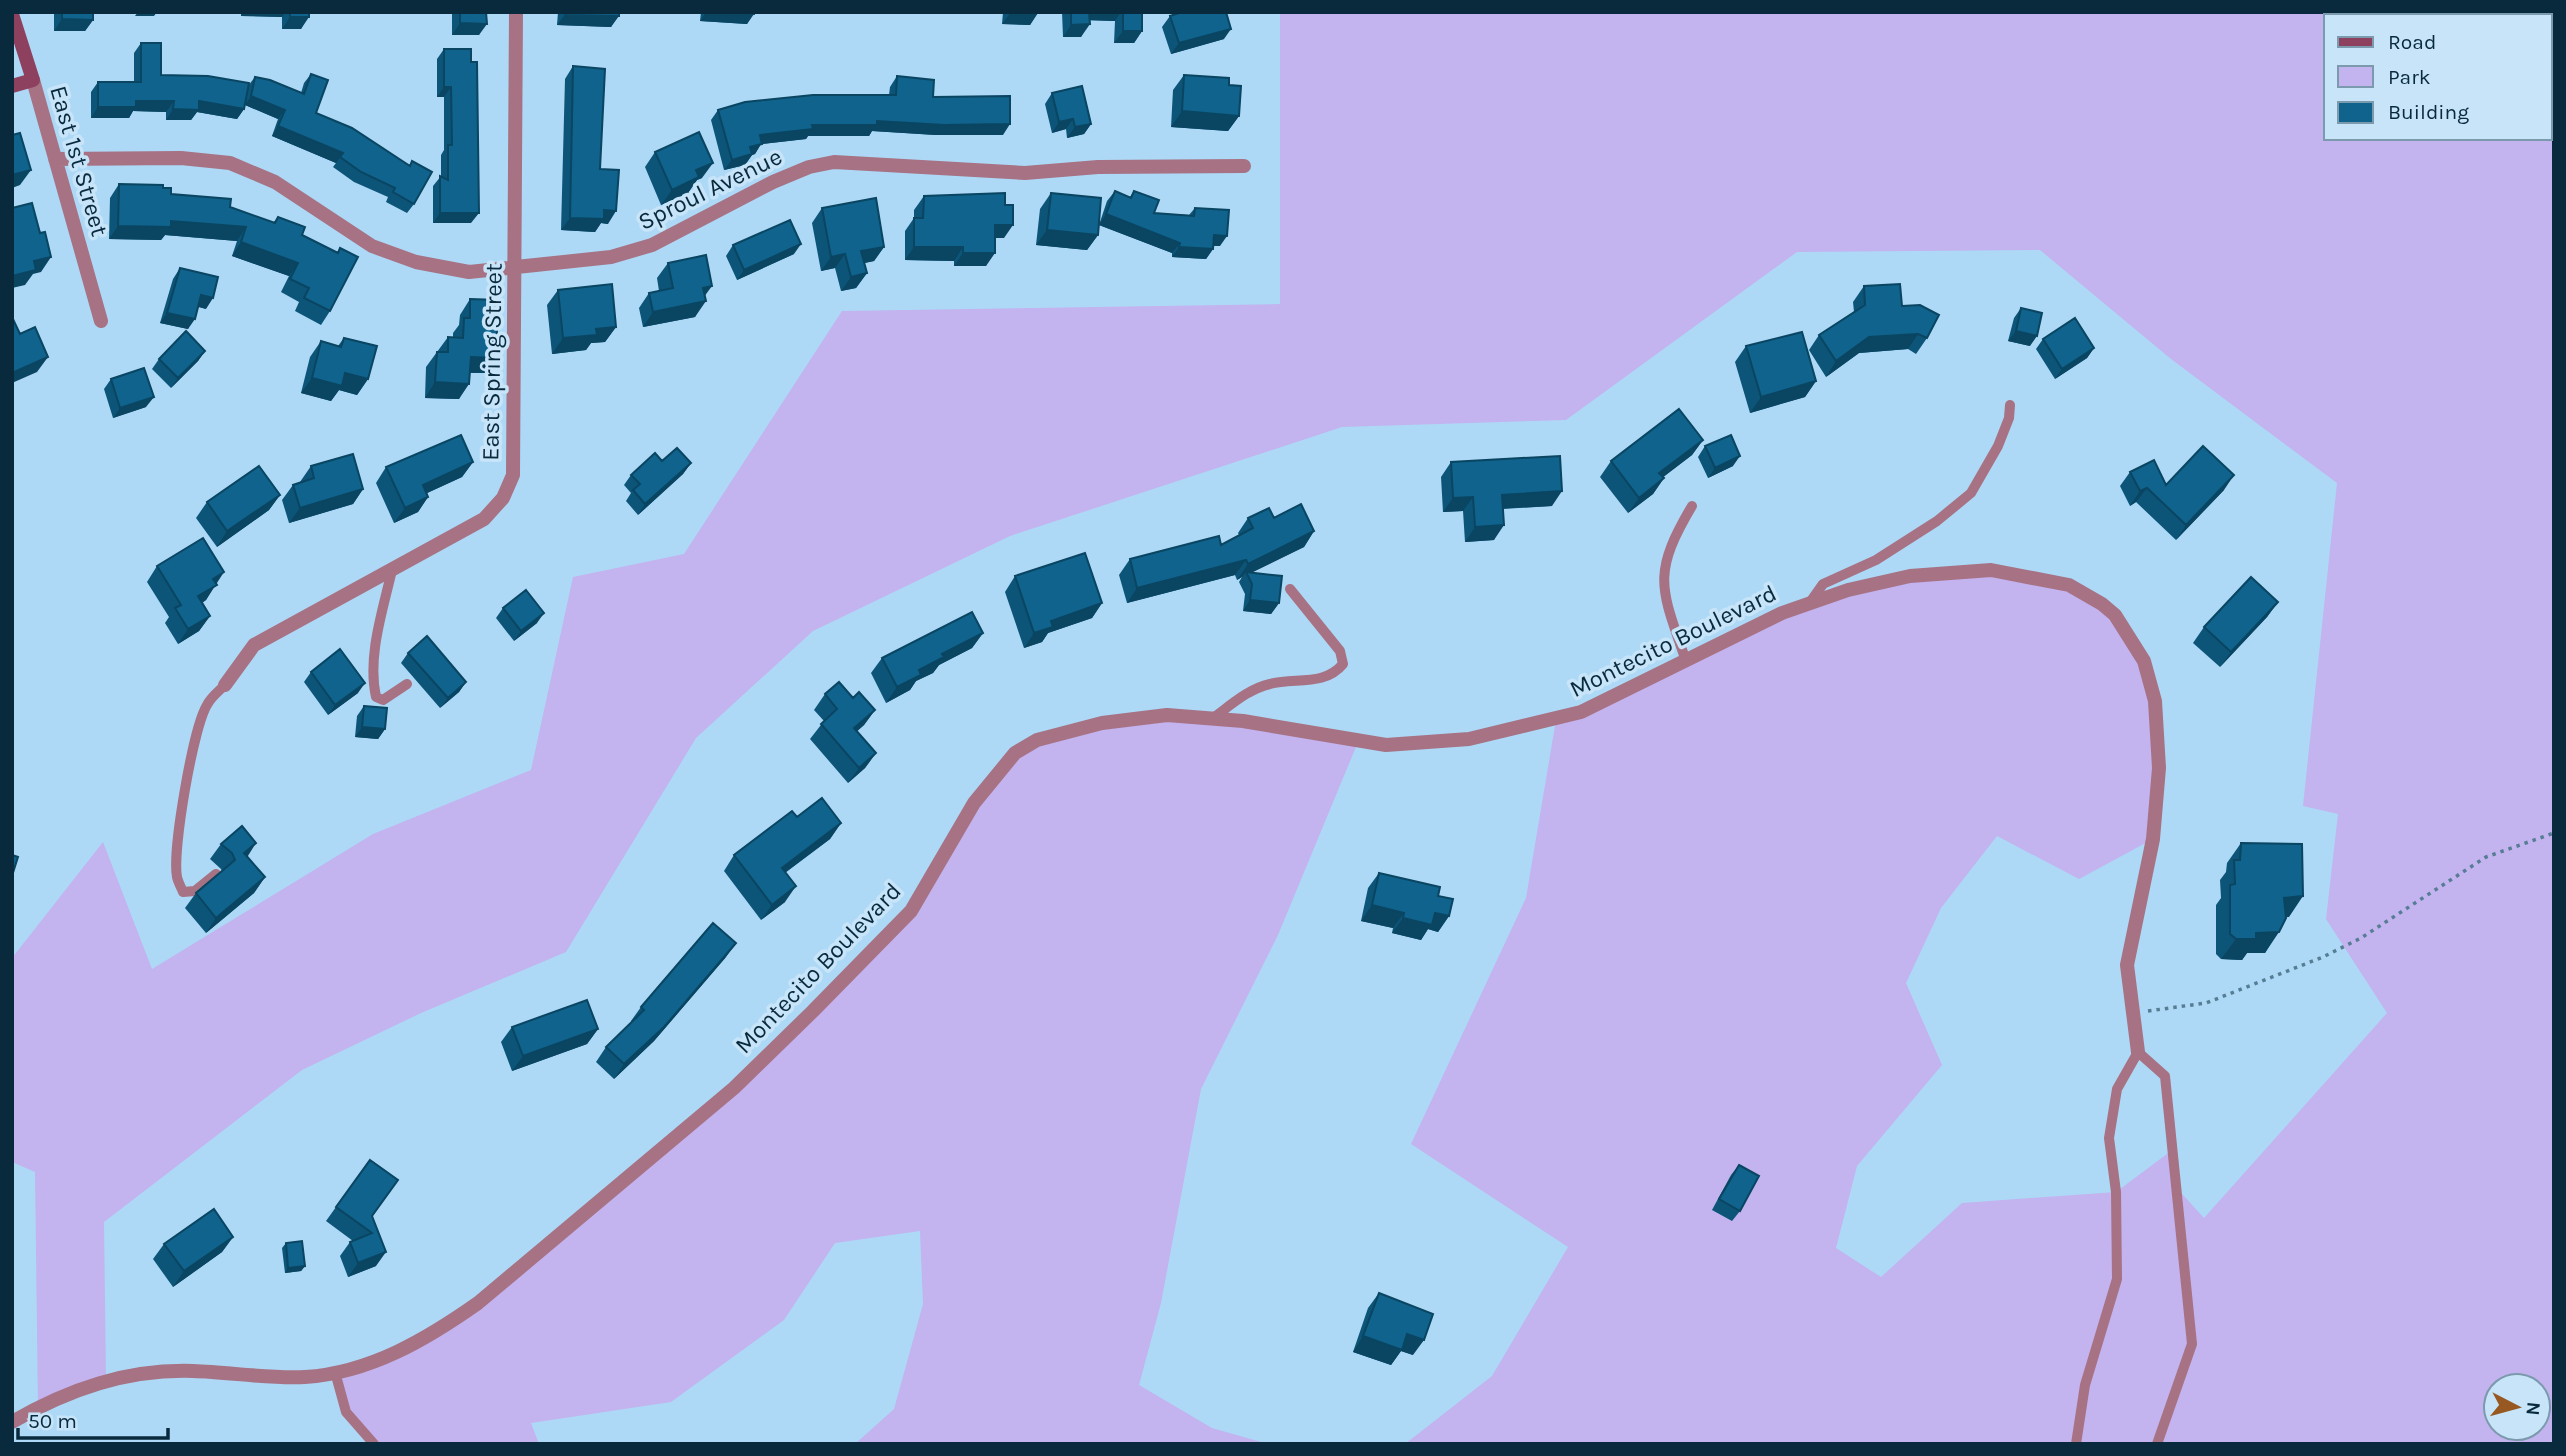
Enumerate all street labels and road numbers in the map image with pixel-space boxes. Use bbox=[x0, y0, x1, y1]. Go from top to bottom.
street label: East 1st Street bbox=[44, 83, 114, 239]
street label: Sproul Avenue bbox=[634, 142, 786, 236]
street label: East Spring Street bbox=[476, 263, 508, 461]
street label: Montecito Boulevard bbox=[1565, 579, 1781, 703]
street label: Montecito Boulevard bbox=[729, 877, 907, 1059]

